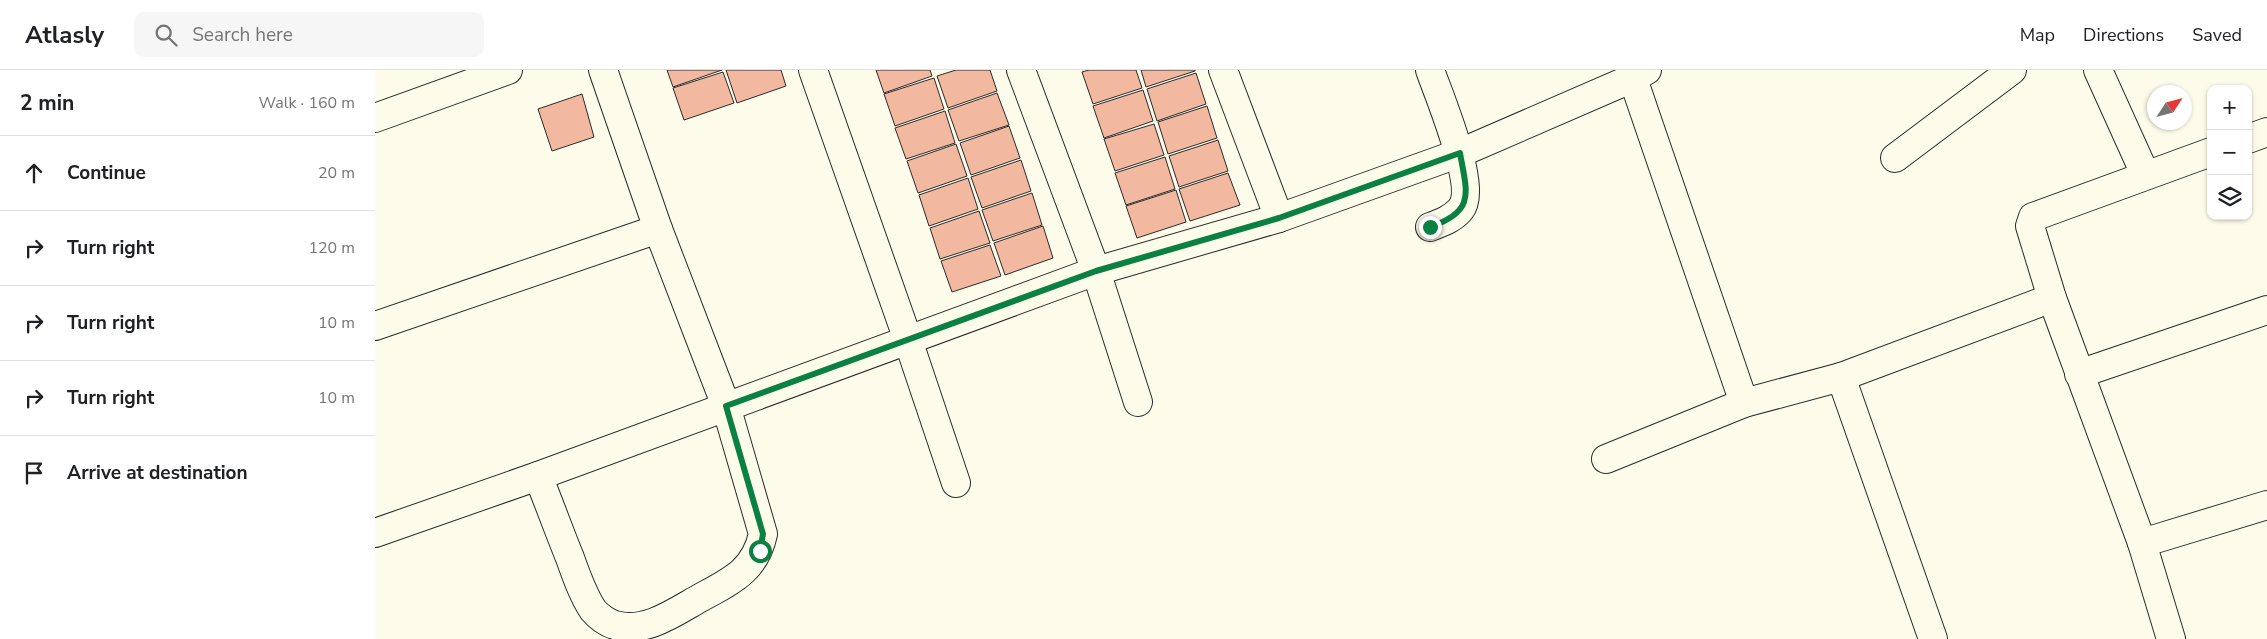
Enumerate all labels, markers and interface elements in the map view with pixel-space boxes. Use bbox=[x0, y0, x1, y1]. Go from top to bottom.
search box bbox=[134, 12, 484, 57]
text: Atlasly bbox=[25, 19, 104, 51]
icon: search bbox=[152, 21, 180, 49]
text: Search here bbox=[192, 22, 293, 48]
text: Map bbox=[2020, 23, 2055, 47]
text: Directions bbox=[2083, 23, 2164, 47]
text: Saved bbox=[2192, 23, 2242, 47]
north arrow bbox=[2147, 85, 2192, 130]
map controls bbox=[2207, 85, 2252, 220]
button: + bbox=[2207, 85, 2252, 130]
text: 2 min bbox=[20, 89, 74, 117]
text: Walk · 160 m bbox=[259, 92, 355, 114]
button: − bbox=[2207, 130, 2252, 175]
icon: ahead bbox=[20, 159, 48, 187]
text: Continue bbox=[67, 160, 146, 186]
text: 20 m bbox=[318, 162, 355, 184]
button: layers bbox=[2207, 175, 2252, 220]
route end bbox=[1419, 216, 1442, 239]
icon: right bbox=[20, 234, 48, 262]
text: Turn right bbox=[67, 235, 154, 261]
text: 120 m bbox=[308, 237, 355, 259]
icon: right bbox=[20, 309, 48, 337]
text: Turn right bbox=[67, 310, 154, 336]
text: 10 m bbox=[318, 312, 355, 334]
icon: right bbox=[20, 384, 48, 412]
text: Turn right bbox=[67, 385, 154, 411]
text: 10 m bbox=[318, 387, 355, 409]
icon: arrive bbox=[20, 459, 48, 487]
text: Arrive at destination bbox=[67, 460, 248, 486]
route start bbox=[749, 540, 772, 563]

